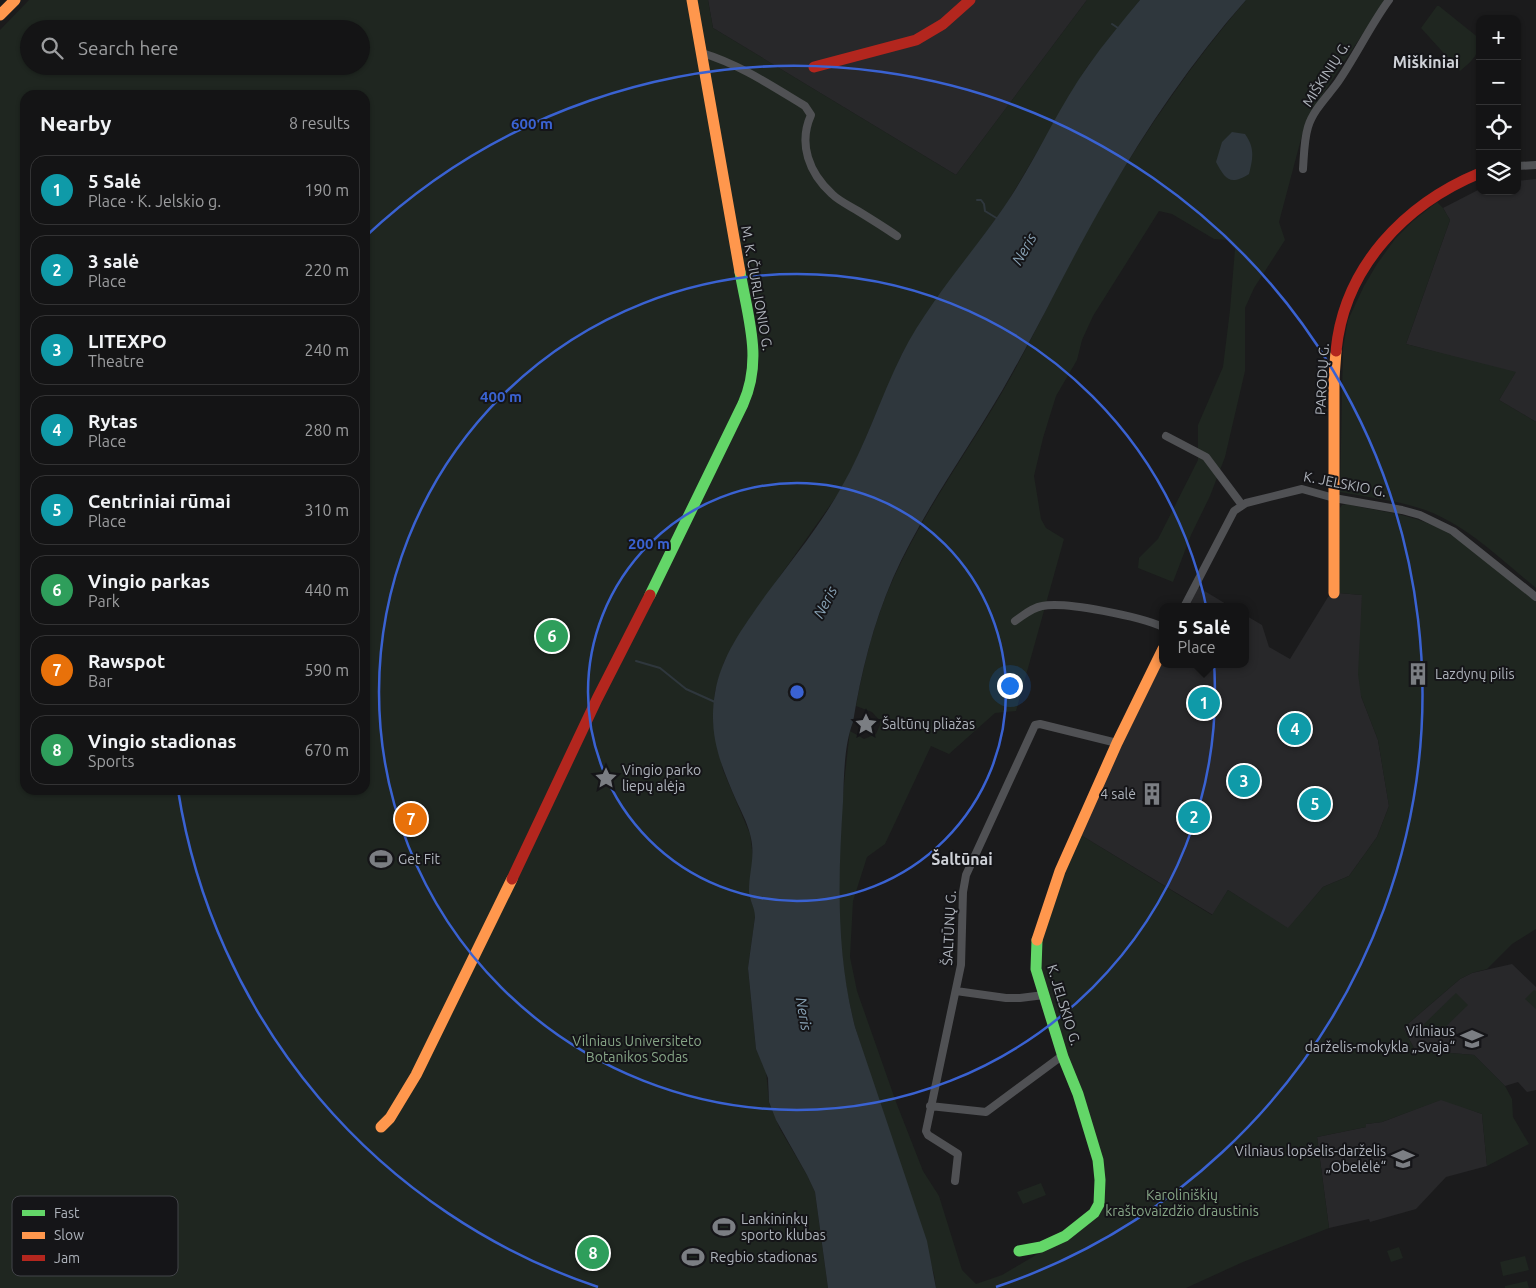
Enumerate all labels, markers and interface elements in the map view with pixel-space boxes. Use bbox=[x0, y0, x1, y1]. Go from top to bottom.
map controls bbox=[1476, 15, 1521, 195]
button: + bbox=[1476, 15, 1521, 60]
search box bbox=[20, 20, 370, 75]
icon: search bbox=[38, 34, 66, 62]
text: Search here bbox=[78, 37, 178, 59]
street label: MIŠKINIŲ G. bbox=[1298, 38, 1353, 110]
district label: Miškiniai bbox=[1393, 53, 1459, 71]
button: − bbox=[1476, 60, 1521, 105]
button: locate bbox=[1476, 105, 1521, 150]
text: Nearby bbox=[40, 111, 111, 135]
text: 8 results bbox=[289, 114, 350, 132]
text: 600 m bbox=[511, 115, 553, 132]
button: layers bbox=[1476, 150, 1521, 195]
text: 5 Salė bbox=[88, 170, 141, 192]
text: 1 bbox=[52, 181, 62, 199]
text: 190 m bbox=[304, 181, 349, 199]
text: Place · K. Jelskio g. bbox=[88, 192, 221, 210]
street label: M. K. ČIURLIONIO G. bbox=[738, 224, 777, 352]
water label: Neris bbox=[1008, 230, 1040, 268]
text: 3 salė bbox=[88, 250, 139, 272]
text: 2 bbox=[52, 261, 62, 279]
text: 220 m bbox=[304, 261, 349, 279]
text: Place bbox=[88, 272, 126, 290]
text: LITEXPO bbox=[88, 330, 167, 352]
text: 3 bbox=[52, 341, 62, 359]
text: 240 m bbox=[304, 341, 349, 359]
street label: PARODŲ G. bbox=[1312, 343, 1332, 415]
text: Theatre bbox=[88, 352, 144, 370]
text: 400 m bbox=[480, 388, 522, 405]
text: Rytas bbox=[88, 410, 138, 432]
text: 4 bbox=[52, 421, 62, 439]
text: 280 m bbox=[304, 421, 349, 439]
text: Place bbox=[88, 432, 126, 450]
street label: K. JELSKIO G. bbox=[1302, 468, 1388, 500]
text: Centriniai rūmai bbox=[88, 490, 231, 512]
text: 5 bbox=[52, 501, 62, 519]
text: 310 m bbox=[304, 501, 349, 519]
text: Place bbox=[88, 512, 126, 530]
text: 200 m bbox=[628, 535, 670, 552]
text: Vingio parkas bbox=[88, 570, 210, 592]
text: 6 bbox=[52, 581, 62, 599]
text: 440 m bbox=[304, 581, 349, 599]
water label: Neris bbox=[810, 583, 841, 621]
text: Park bbox=[88, 592, 120, 610]
popup bbox=[1159, 603, 1249, 668]
text: 5 Salė bbox=[1177, 616, 1231, 638]
pin: 6 bbox=[536, 617, 568, 655]
text: Place bbox=[1177, 638, 1216, 656]
text: Rawspot bbox=[88, 650, 165, 672]
text: 7 bbox=[52, 661, 62, 679]
text: 590 m bbox=[304, 661, 349, 679]
building icon: Lazdynų pilis bbox=[1405, 661, 1431, 687]
place label: Lazdynų pilis bbox=[1435, 666, 1515, 682]
text: Bar bbox=[88, 672, 112, 690]
your location bbox=[997, 673, 1023, 699]
centre of rings bbox=[788, 683, 806, 701]
pin: 1 bbox=[1188, 684, 1220, 722]
pin: 4 bbox=[1279, 710, 1311, 748]
place icon: Šaltūnų pliažas bbox=[853, 711, 879, 737]
place label: Šaltūnų pliažas bbox=[882, 715, 975, 732]
text: Vingio stadionas bbox=[88, 730, 236, 752]
text: 8 bbox=[52, 741, 62, 759]
text: 670 m bbox=[304, 741, 349, 759]
text: Sports bbox=[88, 752, 134, 770]
place label: Vingio parko liepų alėja bbox=[622, 762, 701, 794]
pin: 3 bbox=[1228, 762, 1260, 800]
place icon: Vingio parko liepų alėja bbox=[593, 765, 619, 791]
building icon: 4 salė bbox=[1139, 781, 1165, 807]
pin: 5 bbox=[1299, 785, 1331, 823]
place label: 4 salė bbox=[1100, 786, 1136, 802]
pin: 2 bbox=[1178, 798, 1210, 836]
pin: 7 bbox=[395, 800, 427, 838]
sports icon: Get Fit bbox=[368, 846, 394, 872]
district label: Šaltūnai bbox=[931, 849, 993, 868]
place label: Get Fit bbox=[398, 851, 440, 867]
street label: ŠALTŪNŲ G. bbox=[938, 890, 959, 966]
street label: K. JELSKIO G. bbox=[1044, 962, 1084, 1048]
water label: Neris bbox=[793, 996, 815, 1033]
place label: Vilniaus darželis-mokykla „Svaja“ bbox=[1305, 1023, 1455, 1055]
school or university icon: Vilniaus darželis-mokykla „Svaja“ bbox=[1459, 1026, 1485, 1052]
park label: Vilniaus Universiteto Botanikos Sodas bbox=[572, 1033, 702, 1065]
place label: Vilniaus lopšelis-darželis „Obelėlė“ bbox=[1235, 1143, 1386, 1175]
school or university icon: Vilniaus lopšelis-darželis „Obelėlė“ bbox=[1390, 1146, 1416, 1172]
park label: Karoliniškių kraštovaizdžio draustinis bbox=[1105, 1187, 1259, 1219]
legend bbox=[12, 1196, 178, 1276]
text: Fast bbox=[54, 1205, 80, 1221]
place label: Lankininkų sporto klubas bbox=[741, 1211, 826, 1243]
sports icon: Lankininkų sporto klubas bbox=[711, 1214, 737, 1240]
text: Slow bbox=[54, 1227, 84, 1243]
pin: 8 bbox=[577, 1234, 609, 1272]
sports icon: Regbio stadionas bbox=[680, 1244, 706, 1270]
place label: Regbio stadionas bbox=[710, 1249, 817, 1265]
text: Jam bbox=[54, 1250, 80, 1266]

